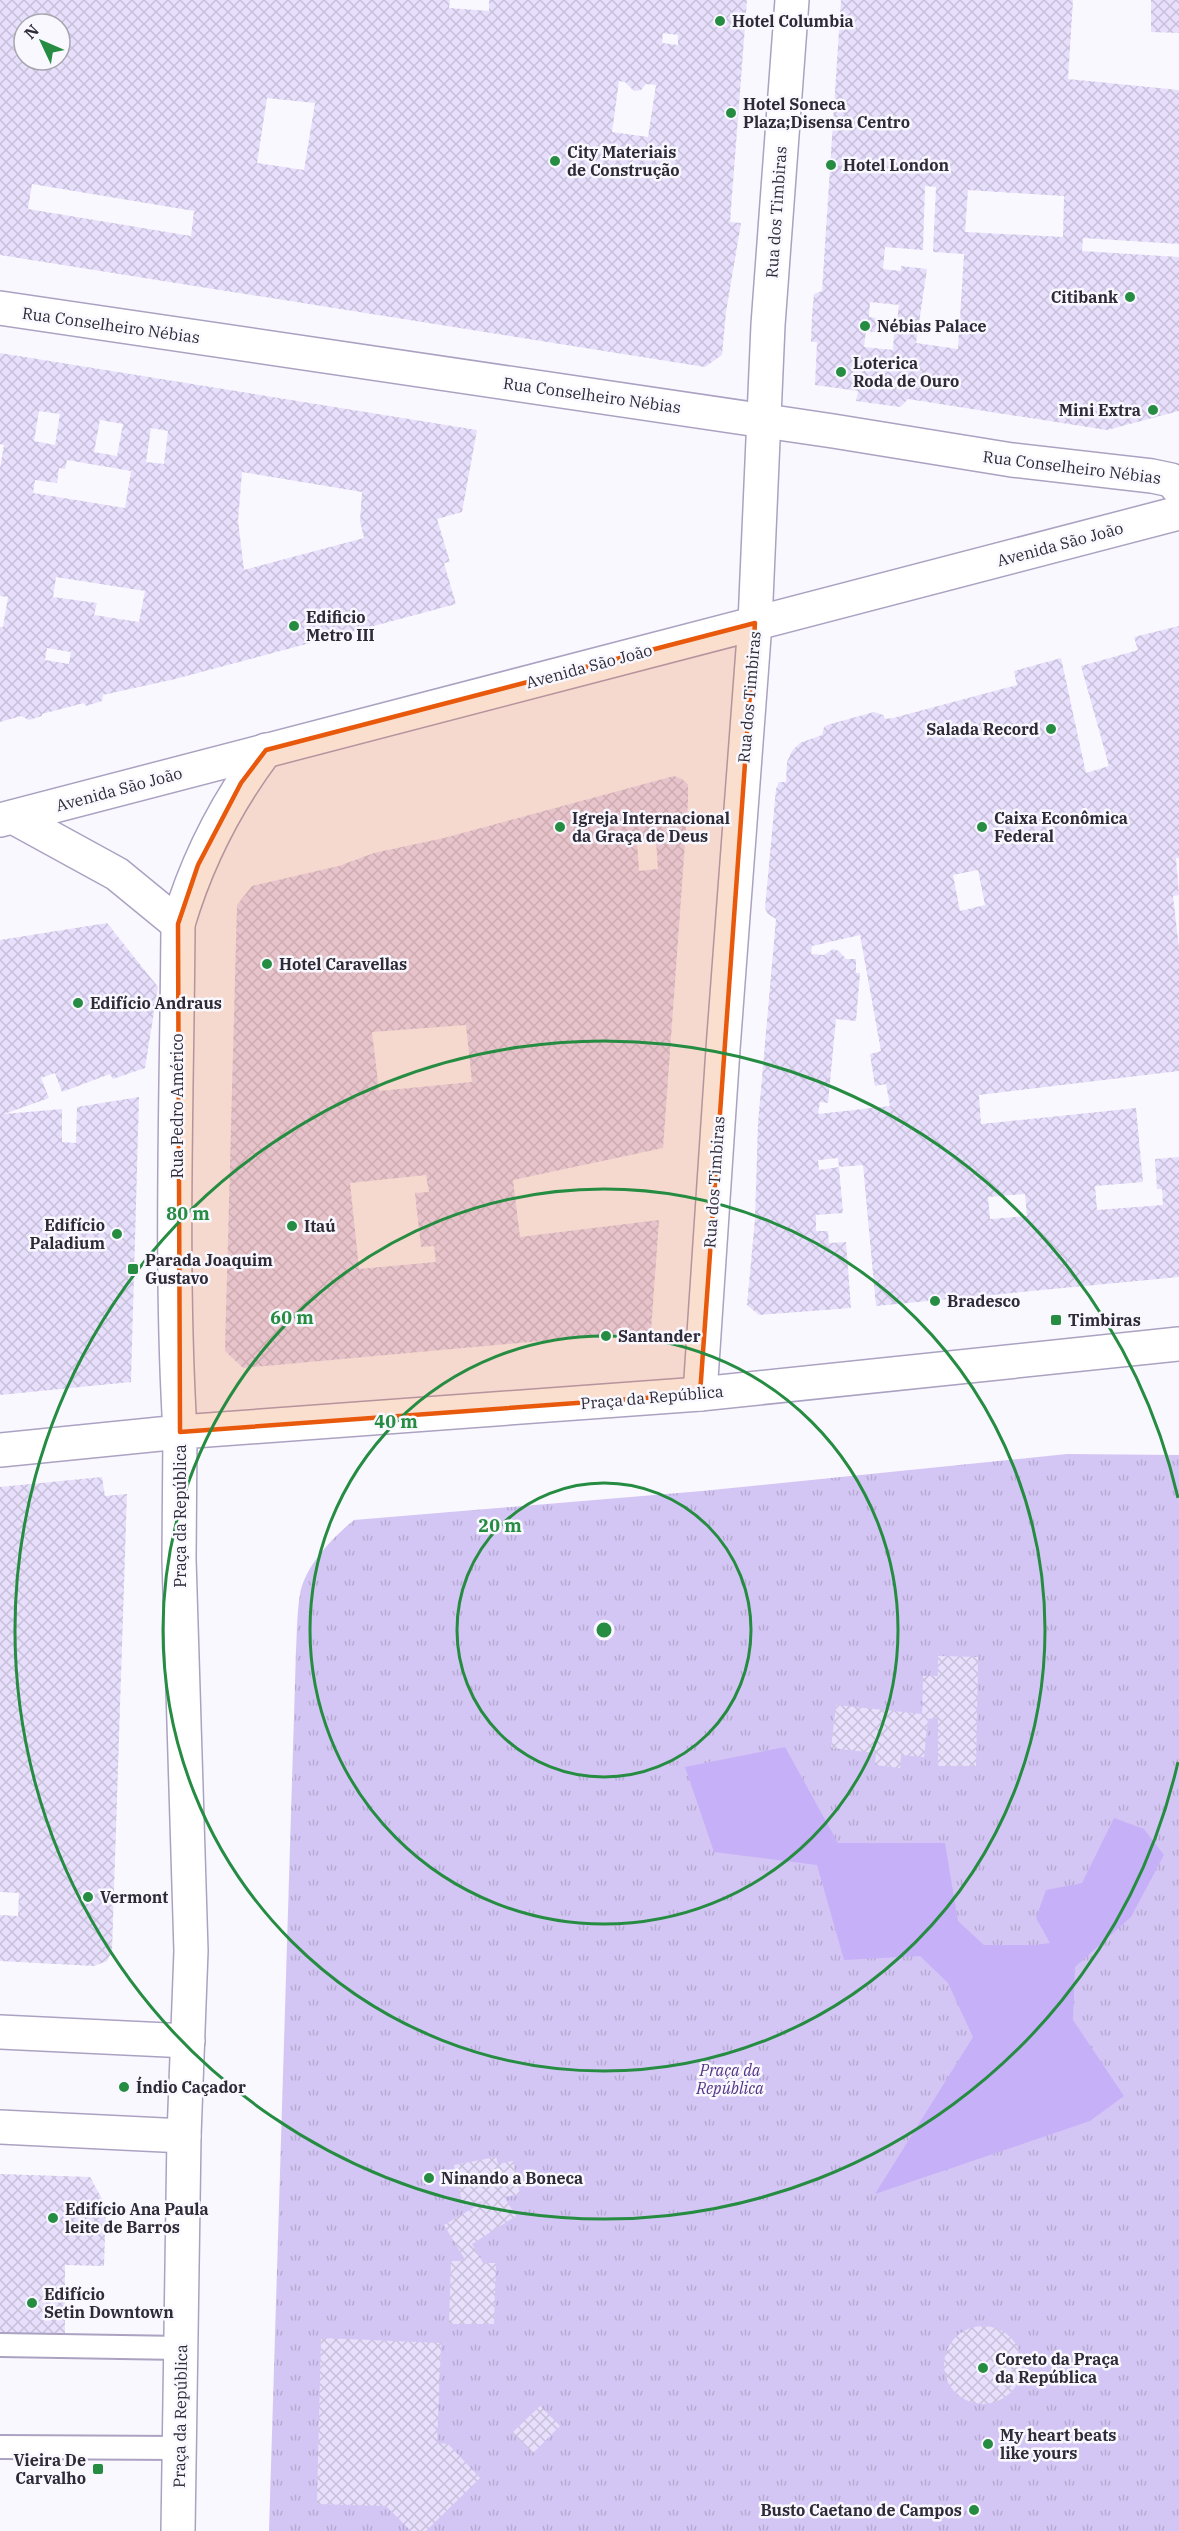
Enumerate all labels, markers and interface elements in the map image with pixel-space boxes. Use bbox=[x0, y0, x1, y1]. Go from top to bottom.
place label: Hotel Columbia bbox=[732, 11, 854, 31]
north arrow bbox=[12, 12, 72, 72]
marker: Hotel Columbia bbox=[713, 14, 727, 28]
text: N bbox=[20, 20, 43, 43]
place label: Hotel Soneca Plaza;Disensa Centro bbox=[743, 94, 910, 132]
marker: Hotel Soneca Plaza;Disensa Centro bbox=[724, 106, 738, 120]
place label: City Materiais de Construção bbox=[567, 142, 680, 180]
street label: Rua dos Timbiras bbox=[761, 145, 791, 279]
marker: City Materiais de Construção bbox=[548, 154, 562, 168]
place label: Hotel London bbox=[843, 155, 950, 175]
marker: Hotel London bbox=[824, 158, 838, 172]
place label: Citibank bbox=[1051, 287, 1118, 307]
marker: Citibank bbox=[1123, 290, 1137, 304]
street label: Rua Conselheiro Nébias bbox=[21, 303, 201, 347]
place label: Nébias Palace bbox=[877, 316, 987, 336]
marker: Nébias Palace bbox=[858, 319, 872, 333]
place label: Loterica Roda de Ouro bbox=[853, 353, 959, 391]
marker: Loterica Roda de Ouro bbox=[834, 365, 848, 379]
street label: Rua Conselheiro Nébias bbox=[502, 373, 682, 417]
place label: Mini Extra bbox=[1059, 400, 1141, 420]
marker: Mini Extra bbox=[1146, 403, 1160, 417]
street label: Rua Conselheiro Nébias bbox=[982, 446, 1162, 488]
street label: Avenida São João bbox=[995, 518, 1125, 570]
place label: Edificio Metro III bbox=[306, 607, 375, 645]
marker: Edificio Metro III bbox=[287, 619, 301, 633]
street label: Rua dos Timbiras bbox=[733, 630, 765, 764]
street label: Avenida São João bbox=[524, 640, 654, 692]
place label: Salada Record bbox=[926, 719, 1039, 739]
marker: Salada Record bbox=[1044, 722, 1058, 736]
street label: Avenida São João bbox=[54, 763, 184, 815]
place label: Igreja Internacional da Graça de Deus bbox=[572, 808, 730, 846]
place label: Caixa Econômica Federal bbox=[994, 808, 1128, 846]
marker: Igreja Internacional da Graça de Deus bbox=[553, 820, 567, 834]
marker: Caixa Econômica Federal bbox=[975, 820, 989, 834]
place label: Hotel Caravellas bbox=[279, 954, 407, 974]
marker: Hotel Caravellas bbox=[260, 957, 274, 971]
place label: Edifício Andraus bbox=[90, 993, 222, 1013]
marker: Edifício Andraus bbox=[71, 996, 85, 1010]
street label: Rua Pedro Américo bbox=[167, 1033, 187, 1179]
street label: Rua dos Timbiras bbox=[699, 1115, 729, 1249]
text: 80 m bbox=[166, 1202, 210, 1225]
place label: Edifício Paladium bbox=[29, 1215, 105, 1253]
place label: Itaú bbox=[304, 1216, 336, 1236]
marker: Itaú bbox=[285, 1219, 299, 1233]
marker: Edifício Paladium bbox=[110, 1227, 124, 1241]
place label: Parada Joaquim Gustavo bbox=[145, 1250, 273, 1288]
marker: Parada Joaquim Gustavo bbox=[126, 1262, 140, 1276]
place label: Bradesco bbox=[947, 1291, 1020, 1311]
marker: Bradesco bbox=[928, 1294, 942, 1308]
text: 60 m bbox=[270, 1306, 314, 1329]
place label: Timbiras bbox=[1068, 1310, 1141, 1330]
marker: Timbiras bbox=[1049, 1313, 1063, 1327]
place label: Santander bbox=[618, 1326, 701, 1346]
marker: Santander bbox=[599, 1329, 613, 1343]
street label: Praça da República bbox=[580, 1381, 725, 1413]
text: 40 m bbox=[374, 1410, 418, 1433]
street label: Praça da República bbox=[170, 1444, 190, 1588]
text: 20 m bbox=[478, 1514, 522, 1537]
centre of rings bbox=[594, 1620, 614, 1640]
place label: Vermont bbox=[100, 1887, 168, 1907]
marker: Vermont bbox=[81, 1890, 95, 1904]
park label: Praça da República bbox=[695, 2060, 764, 2098]
place label: Índio Caçador bbox=[136, 2076, 246, 2097]
marker: Índio Caçador bbox=[117, 2080, 131, 2094]
place label: Ninando a Boneca bbox=[441, 2168, 583, 2188]
marker: Ninando a Boneca bbox=[422, 2171, 436, 2185]
place label: Edifício Ana Paula leite de Barros bbox=[65, 2199, 209, 2237]
marker: Edifício Ana Paula leite de Barros bbox=[46, 2211, 60, 2225]
place label: Edifício Setin Downtown bbox=[44, 2284, 174, 2322]
marker: Edifício Setin Downtown bbox=[25, 2296, 39, 2310]
street label: Praça da República bbox=[169, 2344, 191, 2488]
place label: Coreto da Praça da República bbox=[995, 2349, 1119, 2387]
marker: Coreto da Praça da República bbox=[976, 2361, 990, 2375]
place label: My heart beats like yours bbox=[1000, 2425, 1116, 2463]
marker: My heart beats like yours bbox=[981, 2437, 995, 2451]
place label: Vieira De Carvalho bbox=[14, 2450, 86, 2488]
marker: Vieira De Carvalho bbox=[91, 2462, 105, 2476]
place label: Busto Caetano de Campos bbox=[760, 2500, 962, 2520]
marker: Busto Caetano de Campos bbox=[967, 2503, 981, 2517]

